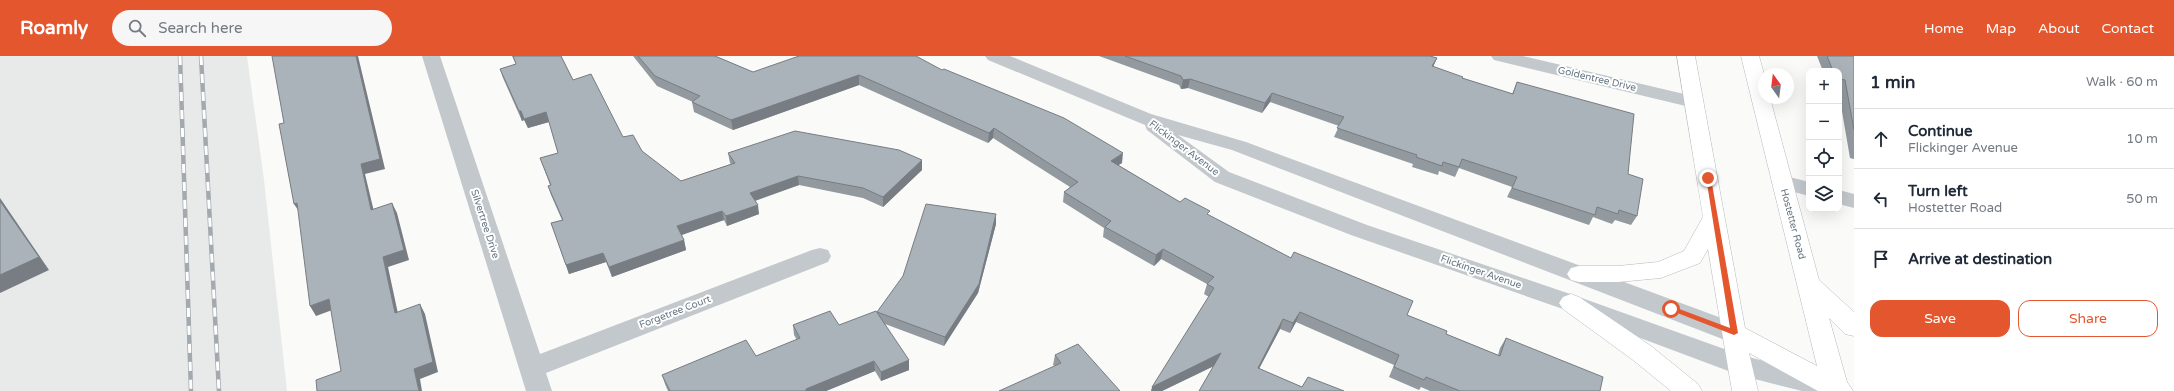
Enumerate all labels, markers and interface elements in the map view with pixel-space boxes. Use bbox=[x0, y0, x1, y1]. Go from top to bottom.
search box bbox=[112, 10, 392, 46]
text: Roamly bbox=[20, 17, 88, 39]
icon: search bbox=[126, 17, 148, 39]
text: Search here bbox=[158, 19, 243, 37]
text: Home bbox=[1924, 20, 1964, 37]
text: Map bbox=[1986, 20, 2016, 37]
text: About bbox=[2038, 20, 2080, 37]
text: Contact bbox=[2102, 20, 2154, 37]
street label: Goldentree Drive bbox=[1557, 64, 1638, 94]
north arrow bbox=[1758, 68, 1794, 104]
map controls bbox=[1806, 68, 1842, 212]
button: + bbox=[1806, 68, 1842, 104]
text: 1 min bbox=[1870, 72, 1915, 93]
text: Walk · 60 m bbox=[2086, 74, 2158, 90]
button: − bbox=[1806, 104, 1842, 140]
street label: Flickinger Avenue bbox=[1147, 118, 1222, 178]
text: Continue bbox=[1908, 122, 1972, 140]
icon: ahead bbox=[1870, 128, 1892, 150]
text: 10 m bbox=[2126, 131, 2158, 147]
button: locate bbox=[1806, 140, 1842, 176]
text: Flickinger Avenue bbox=[1908, 140, 2018, 156]
route end bbox=[1699, 169, 1717, 187]
button: layers bbox=[1806, 176, 1842, 212]
text: Turn left bbox=[1908, 182, 1968, 200]
street label: Hostetter Road bbox=[1778, 187, 1808, 261]
street label: Silvertree Drive bbox=[468, 188, 502, 260]
icon: left bbox=[1870, 188, 1892, 210]
text: 50 m bbox=[2126, 191, 2158, 207]
text: Hostetter Road bbox=[1908, 200, 2002, 216]
icon: arrive bbox=[1870, 248, 1892, 270]
text: Arrive at destination bbox=[1908, 250, 2052, 268]
street label: Flickinger Avenue bbox=[1439, 253, 1523, 292]
street label: Forgetree Court bbox=[638, 293, 713, 331]
route start bbox=[1662, 300, 1680, 318]
button: Save bbox=[1870, 300, 2010, 337]
button: Share bbox=[2018, 300, 2158, 337]

